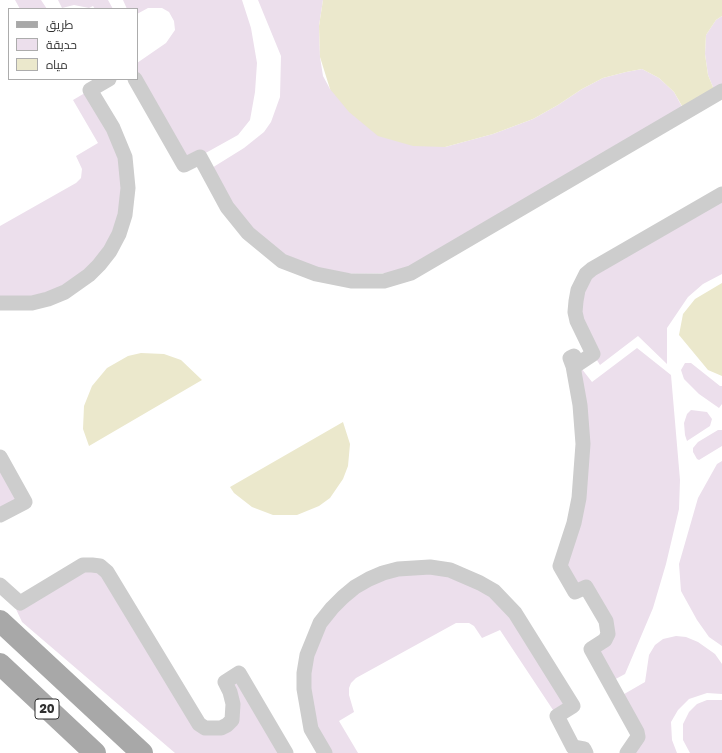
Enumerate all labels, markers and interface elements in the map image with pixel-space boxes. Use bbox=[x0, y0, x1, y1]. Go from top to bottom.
legend bbox=[8, 8, 138, 80]
text: طريق bbox=[46, 17, 73, 32]
text: حديقة bbox=[46, 37, 77, 52]
text: مياه bbox=[46, 57, 68, 72]
road number: 20 bbox=[35, 699, 59, 719]

